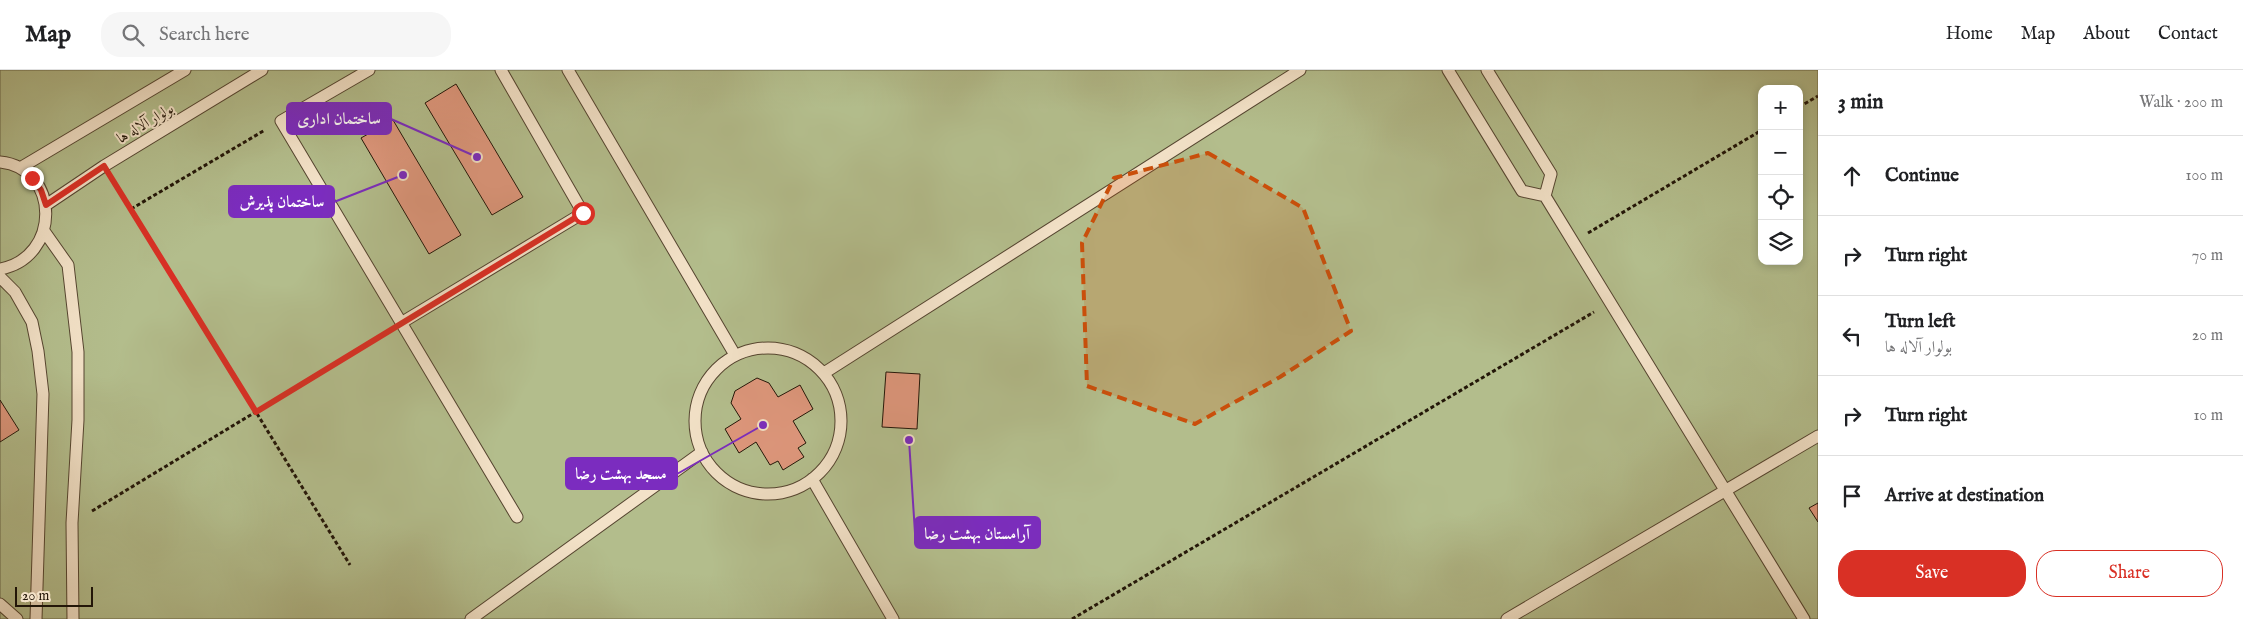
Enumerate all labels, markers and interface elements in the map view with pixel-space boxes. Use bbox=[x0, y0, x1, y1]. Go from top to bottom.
search box bbox=[101, 12, 451, 57]
text: Map bbox=[25, 19, 71, 50]
icon: search bbox=[119, 21, 147, 49]
text: Search here bbox=[159, 23, 250, 47]
text: Home bbox=[1946, 23, 1993, 46]
text: Map bbox=[2021, 23, 2055, 46]
text: About bbox=[2083, 23, 2130, 46]
text: Contact bbox=[2158, 23, 2218, 46]
map controls bbox=[1758, 85, 1803, 265]
button: + bbox=[1758, 85, 1803, 130]
text: 3 min bbox=[1838, 89, 1883, 116]
text: Walk · 200 m bbox=[2139, 93, 2223, 113]
street label: بولوار آلاله ها bbox=[113, 99, 177, 148]
callout: ساختمان اداری bbox=[287, 103, 391, 134]
text: ساختمان اداری bbox=[297, 110, 381, 130]
button: − bbox=[1758, 130, 1803, 175]
icon: ahead bbox=[1838, 162, 1866, 190]
text: Continue bbox=[1885, 164, 1959, 188]
text: 100 m bbox=[2186, 166, 2223, 186]
route end bbox=[21, 167, 44, 190]
button: locate bbox=[1758, 175, 1803, 220]
callout: ساختمان پذیرش bbox=[229, 186, 334, 217]
text: ساختمان پذیرش bbox=[240, 193, 324, 213]
route start bbox=[572, 202, 595, 225]
button: layers bbox=[1758, 220, 1803, 265]
icon: right bbox=[1838, 242, 1866, 270]
text: Turn right bbox=[1885, 244, 1967, 268]
text: 70 m bbox=[2192, 246, 2223, 266]
text: Turn left bbox=[1885, 310, 1956, 334]
icon: left bbox=[1838, 322, 1866, 350]
text: 20 m bbox=[2192, 326, 2223, 346]
text: بولوار آلاله ها bbox=[1885, 338, 1952, 358]
icon: right bbox=[1838, 402, 1866, 430]
text: Turn right bbox=[1885, 404, 1967, 428]
text: 10 m bbox=[2193, 406, 2223, 426]
callout: مسجد بهشت رضا bbox=[566, 458, 677, 489]
text: مسجد بهشت رضا bbox=[575, 465, 667, 485]
icon: arrive bbox=[1838, 482, 1866, 510]
text: Arrive at destination bbox=[1885, 484, 2044, 508]
callout: آرامستان بهشت رضا bbox=[915, 517, 1040, 548]
text: آرامستان بهشت رضا bbox=[924, 524, 1032, 545]
button: Save bbox=[1838, 550, 2026, 597]
button: Share bbox=[2036, 550, 2223, 597]
scale bar bbox=[15, 584, 92, 607]
text: 20 m bbox=[22, 587, 49, 605]

